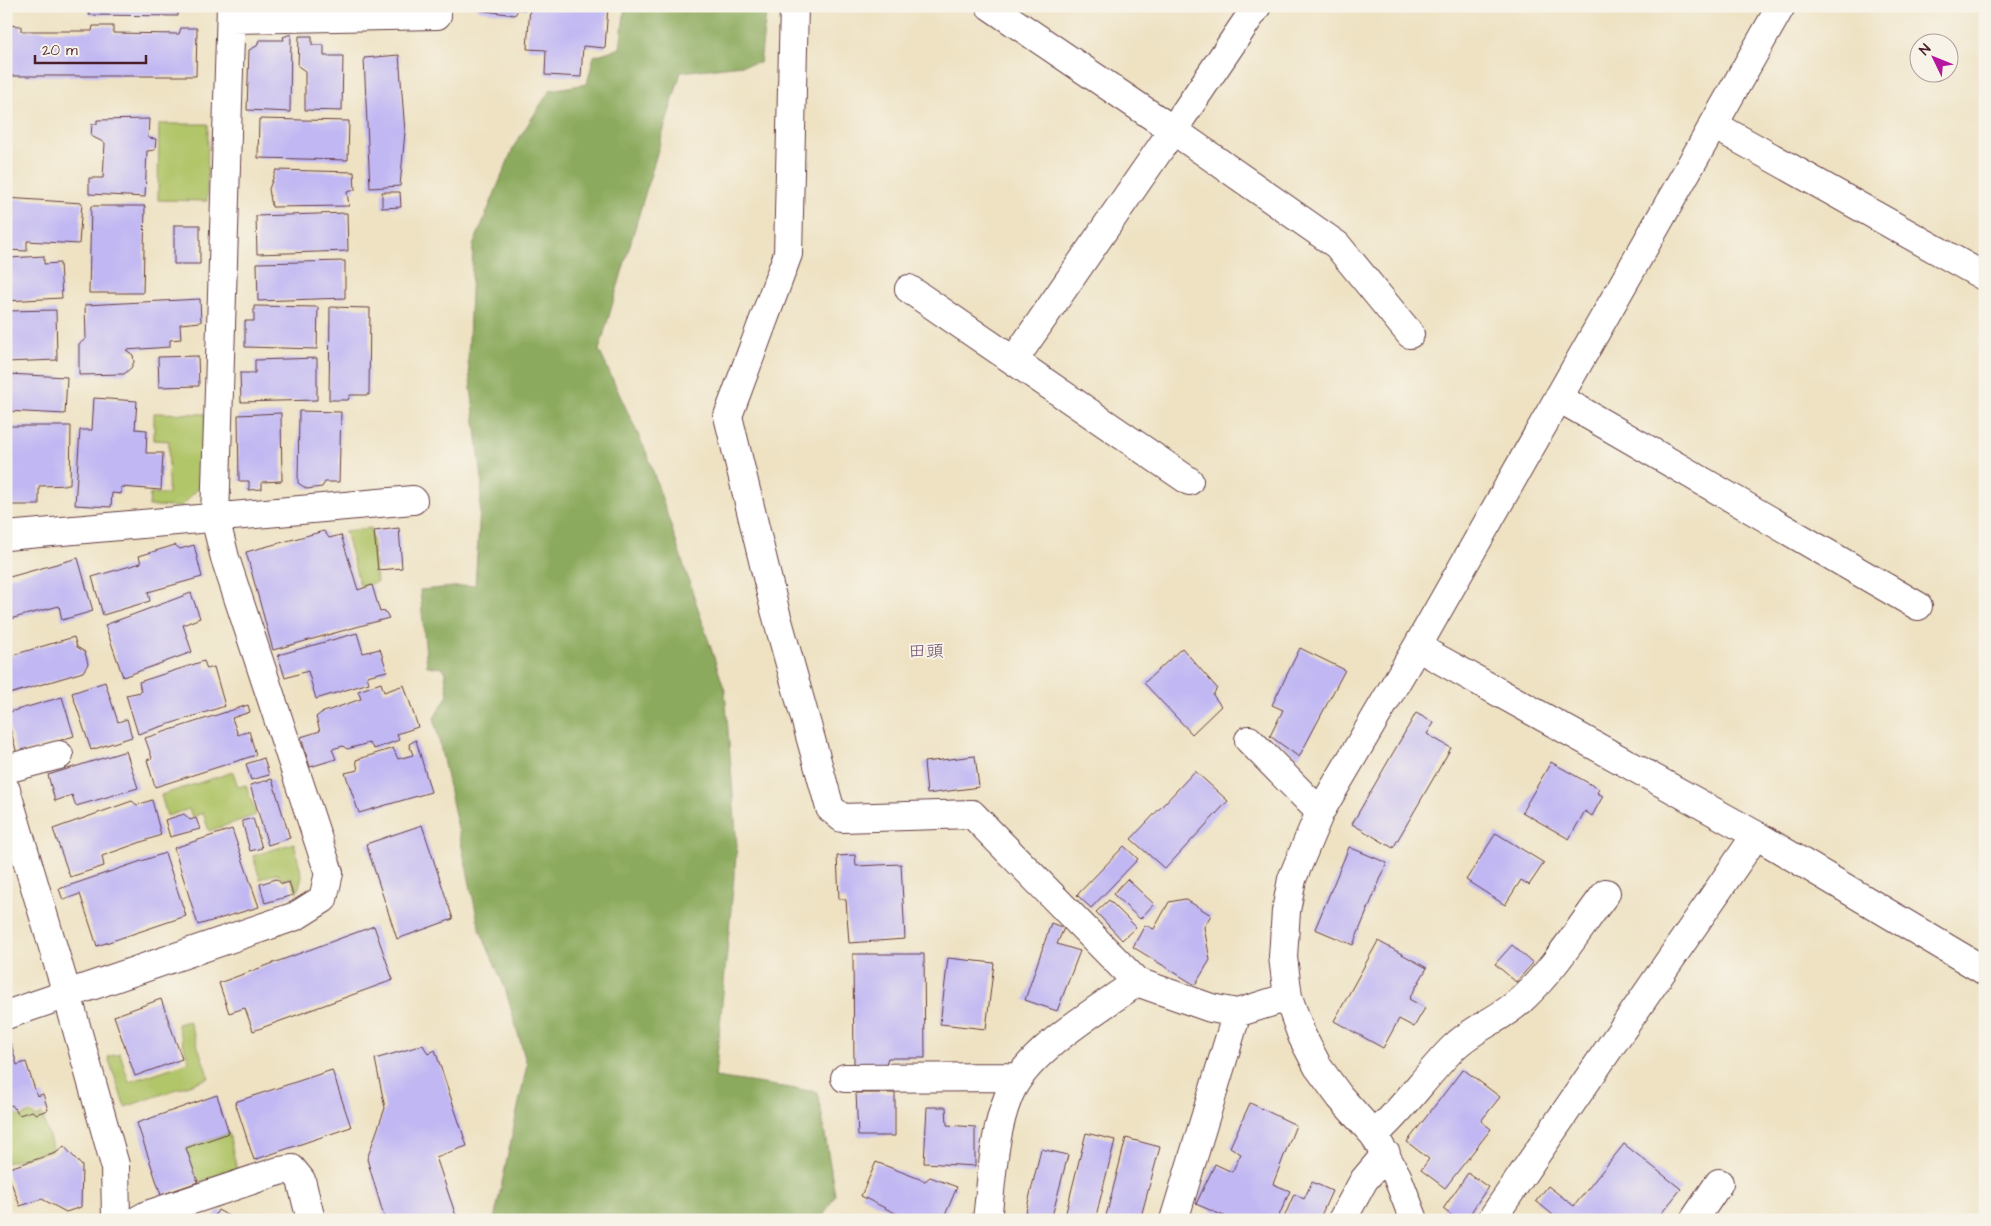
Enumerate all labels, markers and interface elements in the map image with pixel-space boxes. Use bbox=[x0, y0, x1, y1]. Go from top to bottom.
scale bar bbox=[35, 32, 146, 64]
north arrow bbox=[1908, 32, 1958, 82]
text: 20 m bbox=[42, 40, 78, 61]
text: N bbox=[1915, 40, 1936, 60]
district label: 田頭 bbox=[908, 639, 944, 664]

